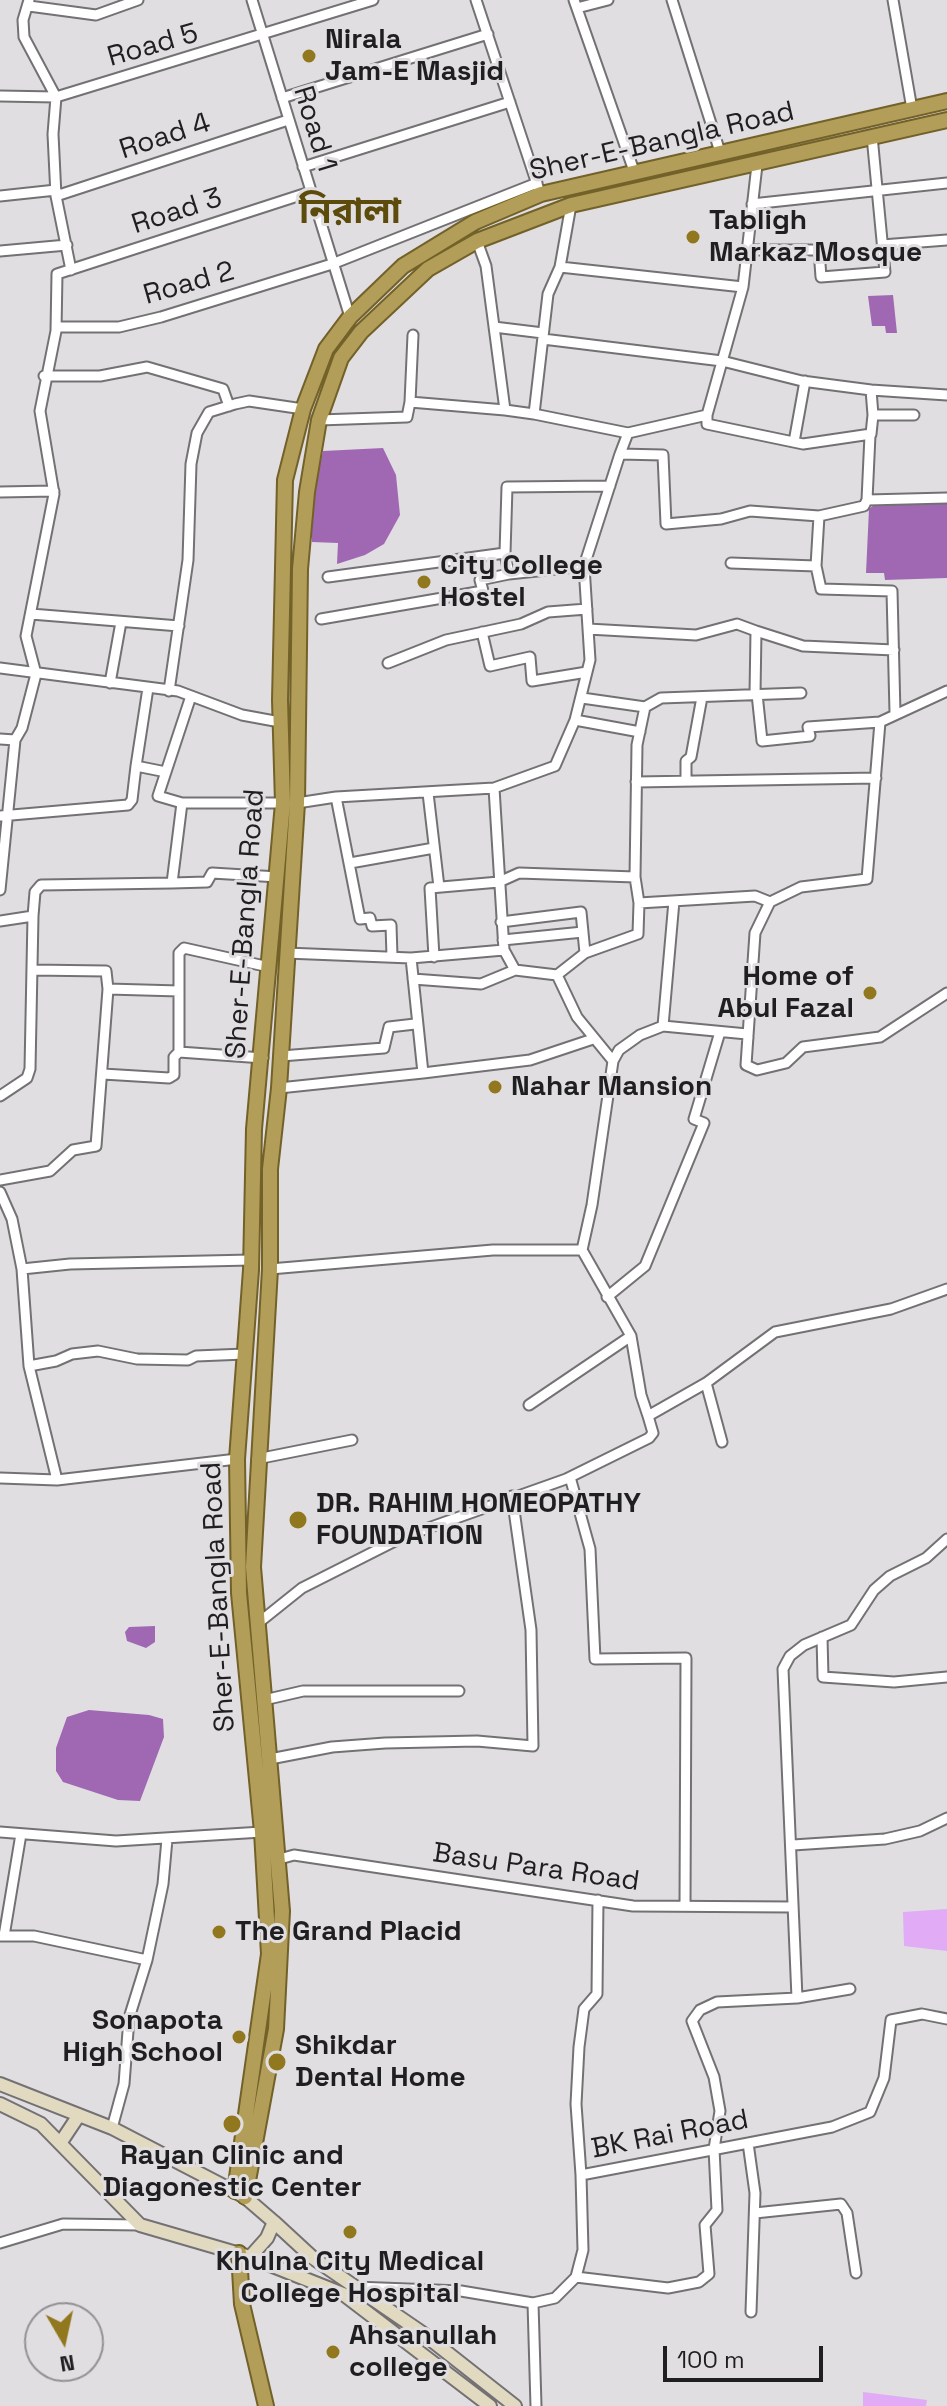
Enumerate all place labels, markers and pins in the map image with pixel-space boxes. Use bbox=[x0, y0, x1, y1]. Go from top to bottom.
place label: Nirala Jam-E Masjid bbox=[325, 23, 504, 89]
marker: Nirala Jam-E Masjid bbox=[300, 47, 318, 65]
place label: Tabligh Markaz Mosque bbox=[709, 204, 922, 270]
marker: Tabligh Markaz Mosque bbox=[684, 228, 702, 246]
place label: City College Hostel bbox=[440, 549, 603, 615]
marker: City College Hostel bbox=[415, 573, 433, 591]
place label: Home of Abul Fazal bbox=[718, 960, 854, 1026]
marker: Home of Abul Fazal bbox=[861, 984, 879, 1002]
place label: Nahar Mansion bbox=[511, 1070, 712, 1104]
marker: Nahar Mansion bbox=[486, 1078, 504, 1096]
place label: DR. RAHIM HOMEOPATHY FOUNDATION bbox=[316, 1487, 641, 1553]
marker: DR. RAHIM HOMEOPATHY FOUNDATION bbox=[287, 1509, 309, 1531]
place label: The Grand Placid bbox=[235, 1915, 462, 1949]
marker: The Grand Placid bbox=[210, 1923, 228, 1941]
place label: Sonapota High School bbox=[63, 2004, 223, 2070]
marker: Sonapota High School bbox=[230, 2028, 248, 2046]
place label: Shikdar Dental Home bbox=[295, 2029, 466, 2095]
marker: Shikdar Dental Home bbox=[266, 2051, 288, 2073]
marker: Rayan Clinic and Diagonestic Center bbox=[221, 2113, 243, 2135]
place label: Rayan Clinic and Diagonestic Center bbox=[102, 2139, 362, 2205]
marker: Khulna City Medical College Hospital bbox=[341, 2223, 359, 2241]
place label: Khulna City Medical College Hospital bbox=[216, 2245, 484, 2311]
place label: Ahsanullah college bbox=[349, 2319, 497, 2385]
marker: Ahsanullah college bbox=[324, 2343, 342, 2361]

